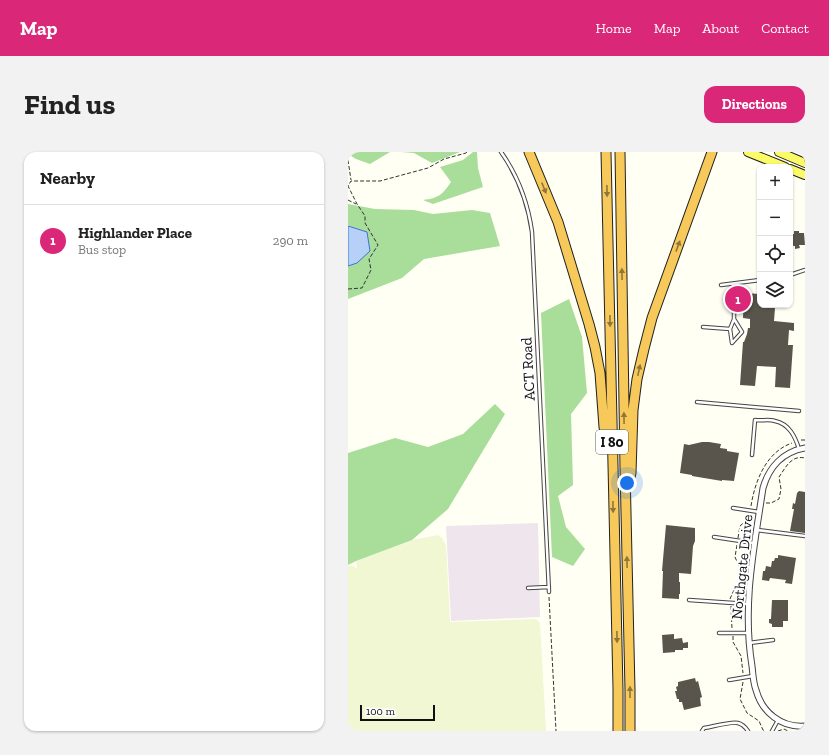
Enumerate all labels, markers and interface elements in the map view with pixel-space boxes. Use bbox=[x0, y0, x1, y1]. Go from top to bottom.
text: Map bbox=[20, 17, 57, 40]
text: Home bbox=[596, 20, 632, 37]
text: Map bbox=[654, 20, 680, 37]
text: About bbox=[702, 20, 739, 37]
text: Contact bbox=[761, 20, 809, 37]
button: Directions bbox=[704, 86, 805, 123]
text: Find us bbox=[24, 88, 115, 121]
map controls bbox=[757, 164, 793, 308]
button: + bbox=[757, 164, 793, 200]
text: Nearby bbox=[40, 168, 95, 188]
one-way arrow bbox=[541, 183, 547, 195]
one-way arrow bbox=[604, 185, 610, 198]
button: − bbox=[757, 200, 793, 236]
text: Highlander Place bbox=[78, 224, 192, 242]
text: 1 bbox=[50, 233, 56, 248]
text: 290 m bbox=[273, 233, 308, 248]
button: locate bbox=[757, 236, 793, 272]
one-way arrow bbox=[676, 239, 682, 251]
text: Bus stop bbox=[78, 242, 126, 257]
one-way arrow bbox=[619, 267, 625, 280]
button: layers bbox=[757, 272, 793, 308]
pin: 1 bbox=[725, 284, 751, 314]
one-way arrow bbox=[606, 315, 613, 327]
street label: ACT Road bbox=[517, 336, 539, 401]
one-way arrow bbox=[637, 363, 643, 376]
one-way arrow bbox=[621, 411, 627, 424]
road number: I 80 bbox=[596, 430, 628, 454]
your location bbox=[617, 473, 637, 493]
one-way arrow bbox=[610, 501, 617, 513]
street label: Northgate Drive bbox=[728, 514, 756, 620]
one-way arrow bbox=[624, 555, 630, 568]
one-way arrow bbox=[613, 631, 620, 643]
one-way arrow bbox=[627, 685, 633, 698]
scale bar bbox=[360, 703, 435, 722]
text: 100 m bbox=[366, 705, 395, 718]

